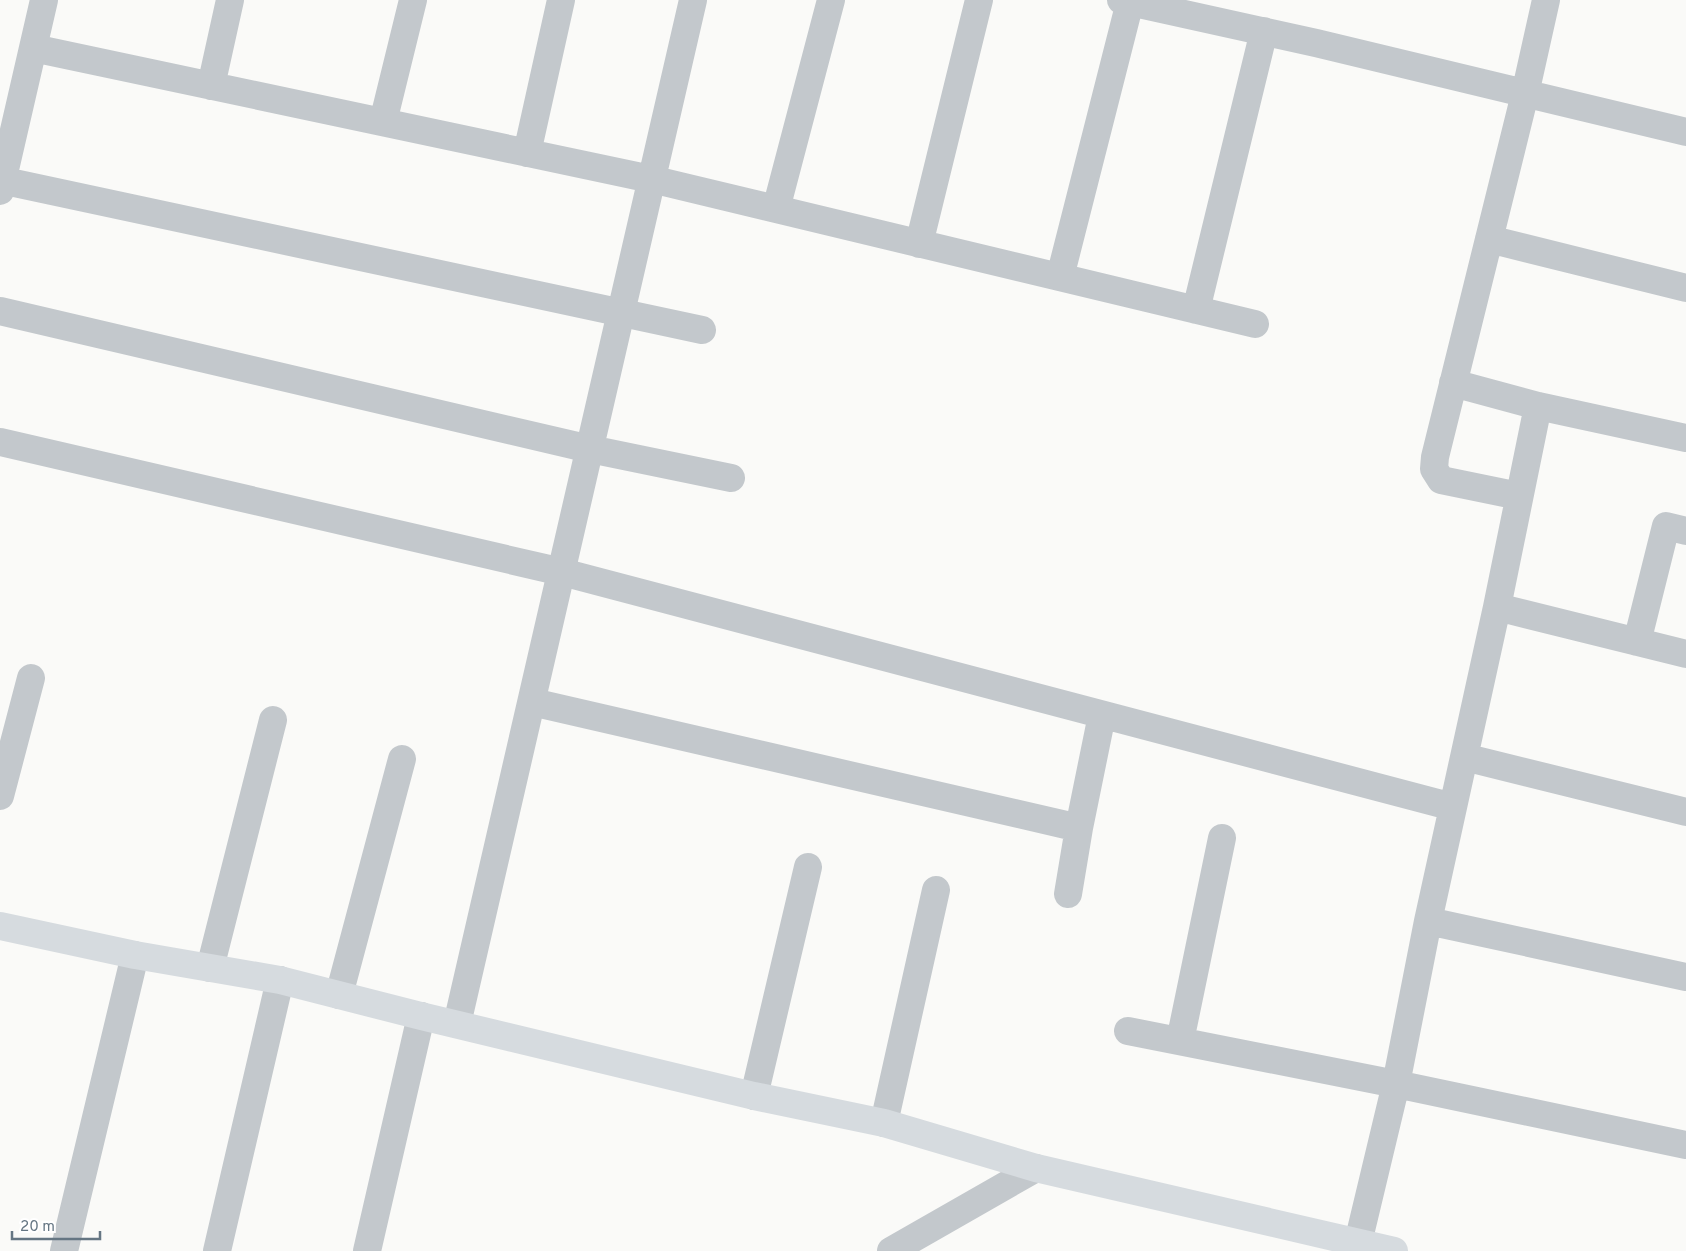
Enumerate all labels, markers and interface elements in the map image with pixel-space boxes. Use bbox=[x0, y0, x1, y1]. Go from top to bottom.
scale bar bbox=[12, 1208, 100, 1240]
text: 20 m bbox=[20, 1218, 55, 1237]

